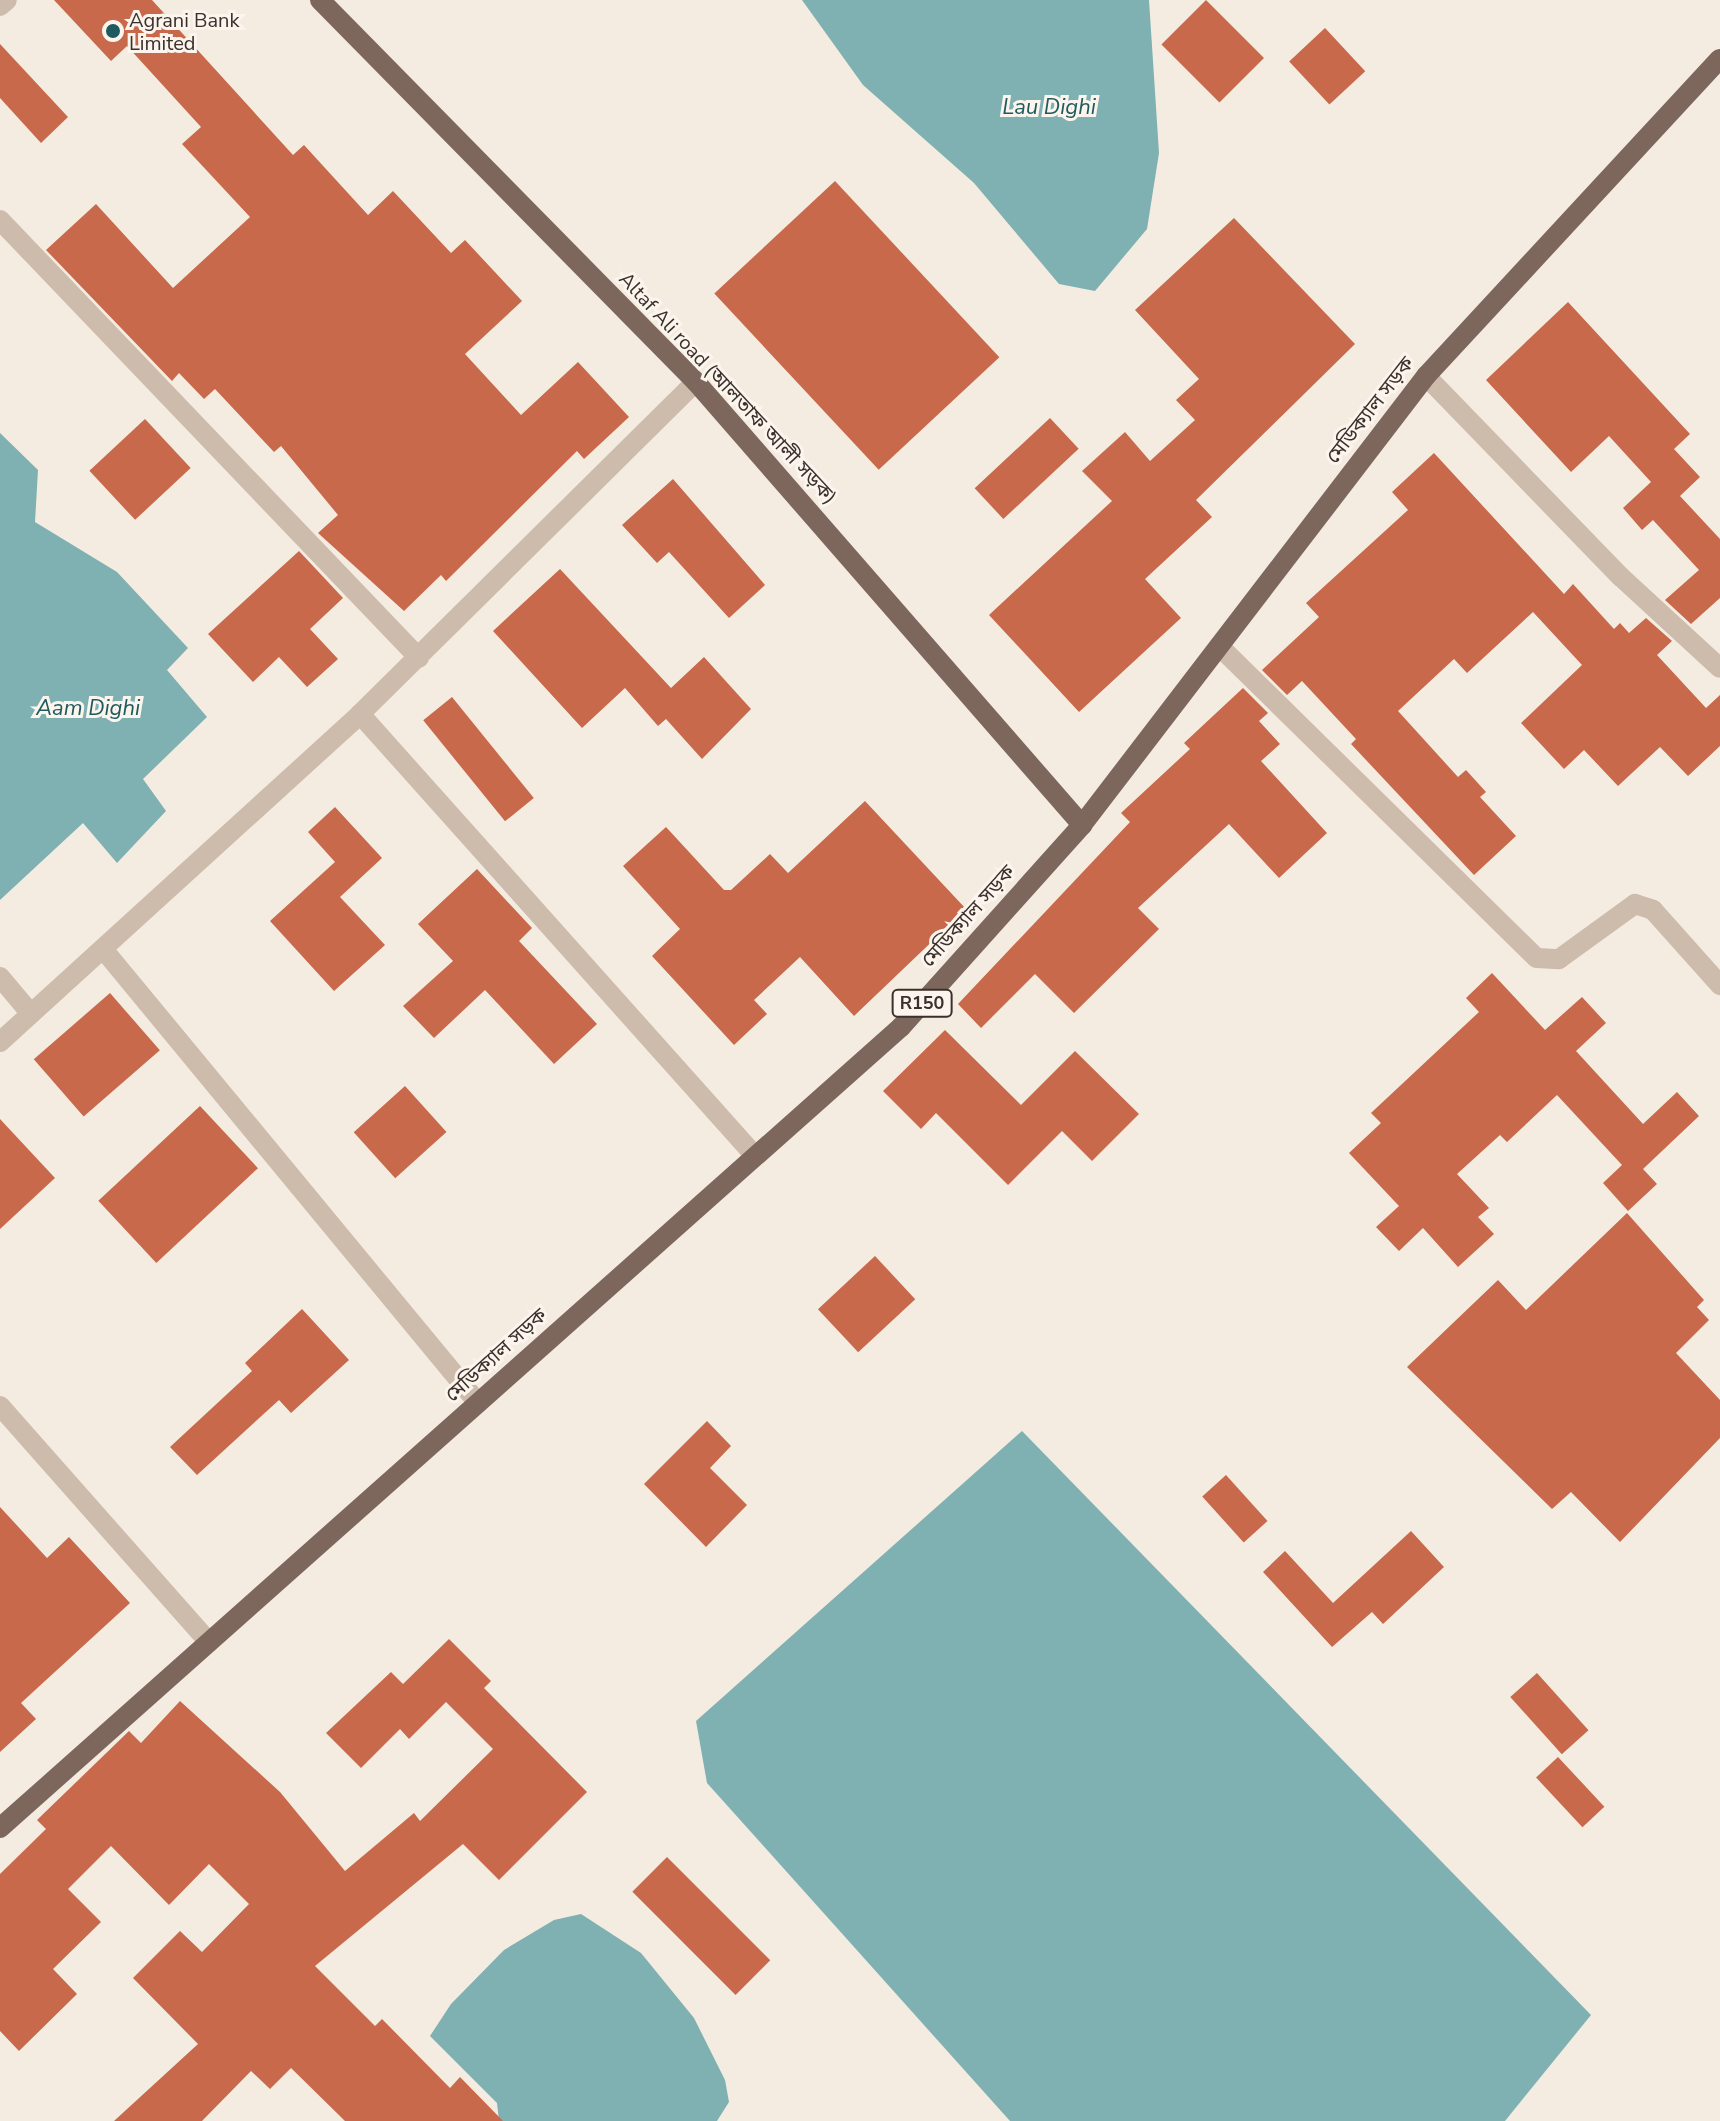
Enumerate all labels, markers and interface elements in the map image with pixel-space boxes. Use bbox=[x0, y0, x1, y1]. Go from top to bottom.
place label: Agrani Bank Limited bbox=[129, 8, 239, 55]
marker: Agrani Bank Limited bbox=[104, 22, 122, 40]
water label: Lau Dighi bbox=[1002, 95, 1096, 121]
street label: Altaf Ali road (আলতাফ আলী সড়ক) bbox=[614, 267, 842, 509]
street label: মেডিক্যাল সড়ক bbox=[1321, 352, 1419, 468]
water label: Aam Dighi bbox=[36, 696, 140, 722]
street label: মেডিক্যাল সড়ক bbox=[916, 860, 1020, 972]
road number: R150 bbox=[890, 989, 954, 1017]
street label: মেডিক্যাল সড়ক bbox=[440, 1303, 552, 1407]

